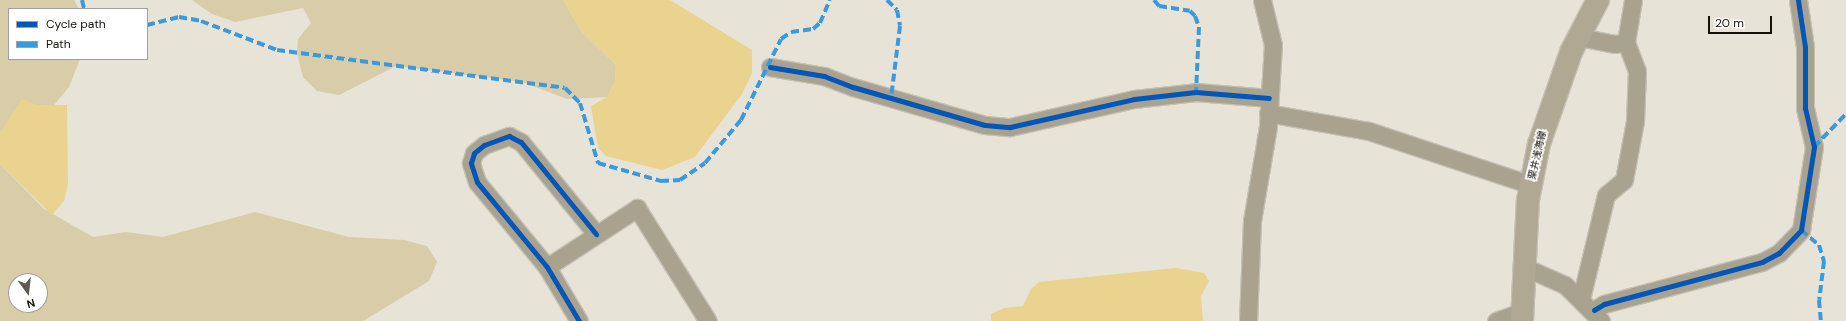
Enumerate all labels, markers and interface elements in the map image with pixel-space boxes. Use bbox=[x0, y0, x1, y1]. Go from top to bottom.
legend bbox=[8, 8, 148, 60]
scale bar bbox=[1710, 8, 1774, 34]
text: 20 m bbox=[1715, 15, 1744, 31]
text: Cycle path bbox=[46, 16, 106, 32]
text: Path bbox=[46, 36, 71, 52]
street label: 粟井浅海線 bbox=[1526, 129, 1548, 181]
north arrow bbox=[8, 273, 48, 313]
text: N bbox=[25, 296, 37, 311]

